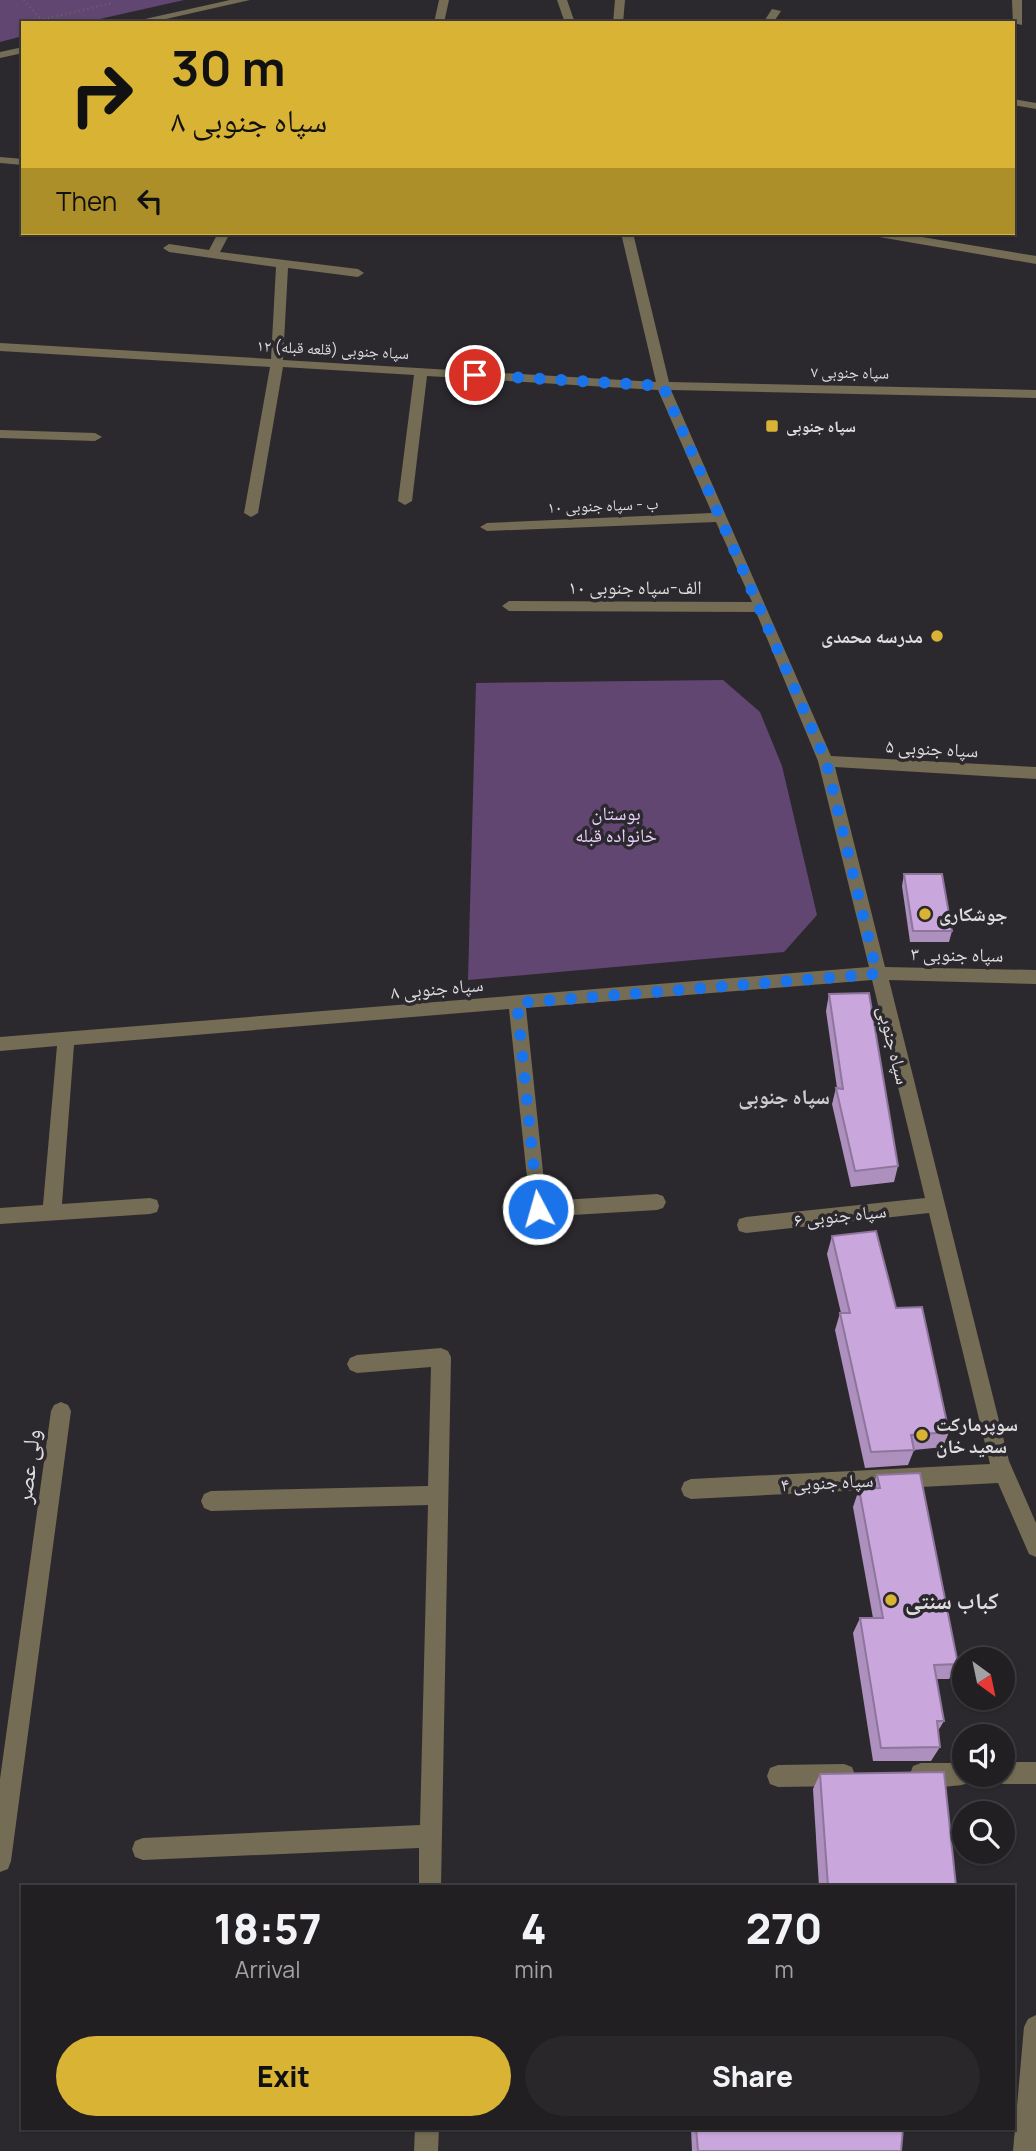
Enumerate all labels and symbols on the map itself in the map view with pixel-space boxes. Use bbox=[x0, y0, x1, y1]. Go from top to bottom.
street label: ۱۲ سپاه جنوبی (قلعه قبله) bbox=[256, 334, 410, 364]
pin bbox=[445, 345, 505, 405]
street label: ۷ سپاه جنوبی bbox=[811, 360, 889, 384]
place label: سپاه جنوبی bbox=[786, 415, 856, 437]
marker: سپاه جنوبی bbox=[764, 418, 780, 434]
street label: ۱۰ ب - سپاه جنوبی bbox=[547, 492, 659, 518]
street label: ۱۰ الف-سپاه جنوبی bbox=[568, 574, 702, 600]
place label: مدرسه محمدی bbox=[821, 623, 923, 649]
marker: مدرسه محمدی bbox=[929, 628, 945, 644]
street label: ۵ سپاه جنوبی bbox=[885, 733, 979, 763]
park label: بوستان خانواده قبله bbox=[575, 800, 657, 848]
place label: جوشکاری bbox=[939, 901, 1008, 927]
marker: جوشکاری bbox=[917, 906, 933, 922]
street label: ۳ سپاه جنوبی bbox=[910, 940, 1004, 968]
street label: ۸ سپاه جنوبی bbox=[390, 971, 484, 1005]
street label: سپاه جنوبی bbox=[872, 1003, 916, 1087]
district label: سپاه جنوبی bbox=[738, 1082, 830, 1110]
position arrow bbox=[501, 1172, 575, 1246]
street label: ۶ سپاه جنوبی bbox=[792, 1197, 888, 1233]
place label: سوپرمارکت سعید خان bbox=[936, 1411, 1018, 1459]
street label: ولی عصر bbox=[6, 1427, 47, 1506]
marker: سوپرمارکت سعید خان bbox=[914, 1427, 930, 1443]
street label: ۴ سپاه جنوبی bbox=[780, 1467, 874, 1497]
place label: کباب سنتی bbox=[905, 1584, 999, 1616]
marker: کباب سنتی bbox=[883, 1592, 899, 1608]
north arrow bbox=[952, 1647, 1015, 1710]

